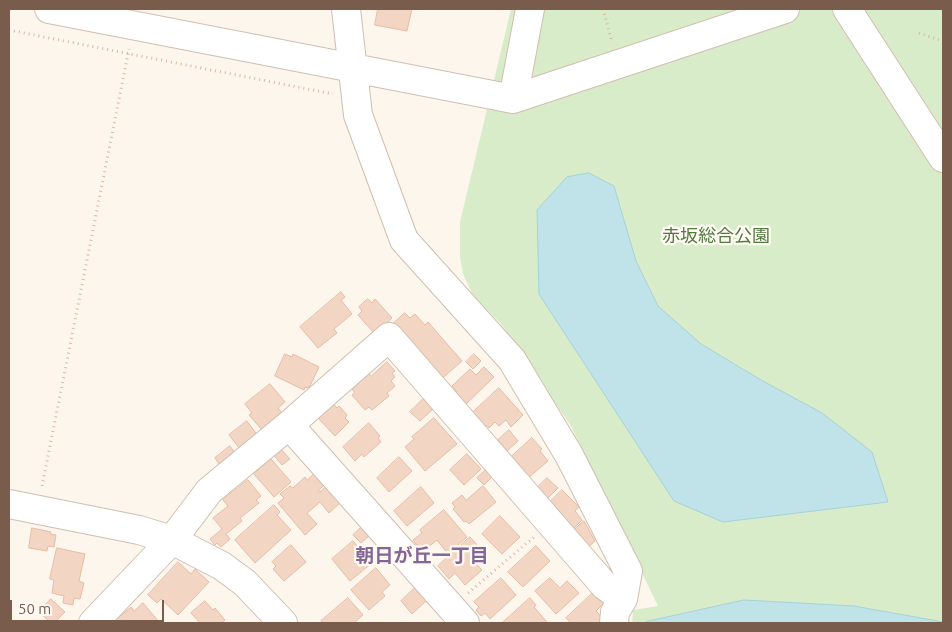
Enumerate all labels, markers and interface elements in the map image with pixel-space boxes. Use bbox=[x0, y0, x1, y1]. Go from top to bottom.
park label: 赤坂総合公園 bbox=[662, 225, 770, 247]
district label: 朝日が丘一丁目 bbox=[356, 545, 488, 567]
scale bar bbox=[12, 590, 166, 622]
text: 50 m bbox=[18, 600, 51, 617]

